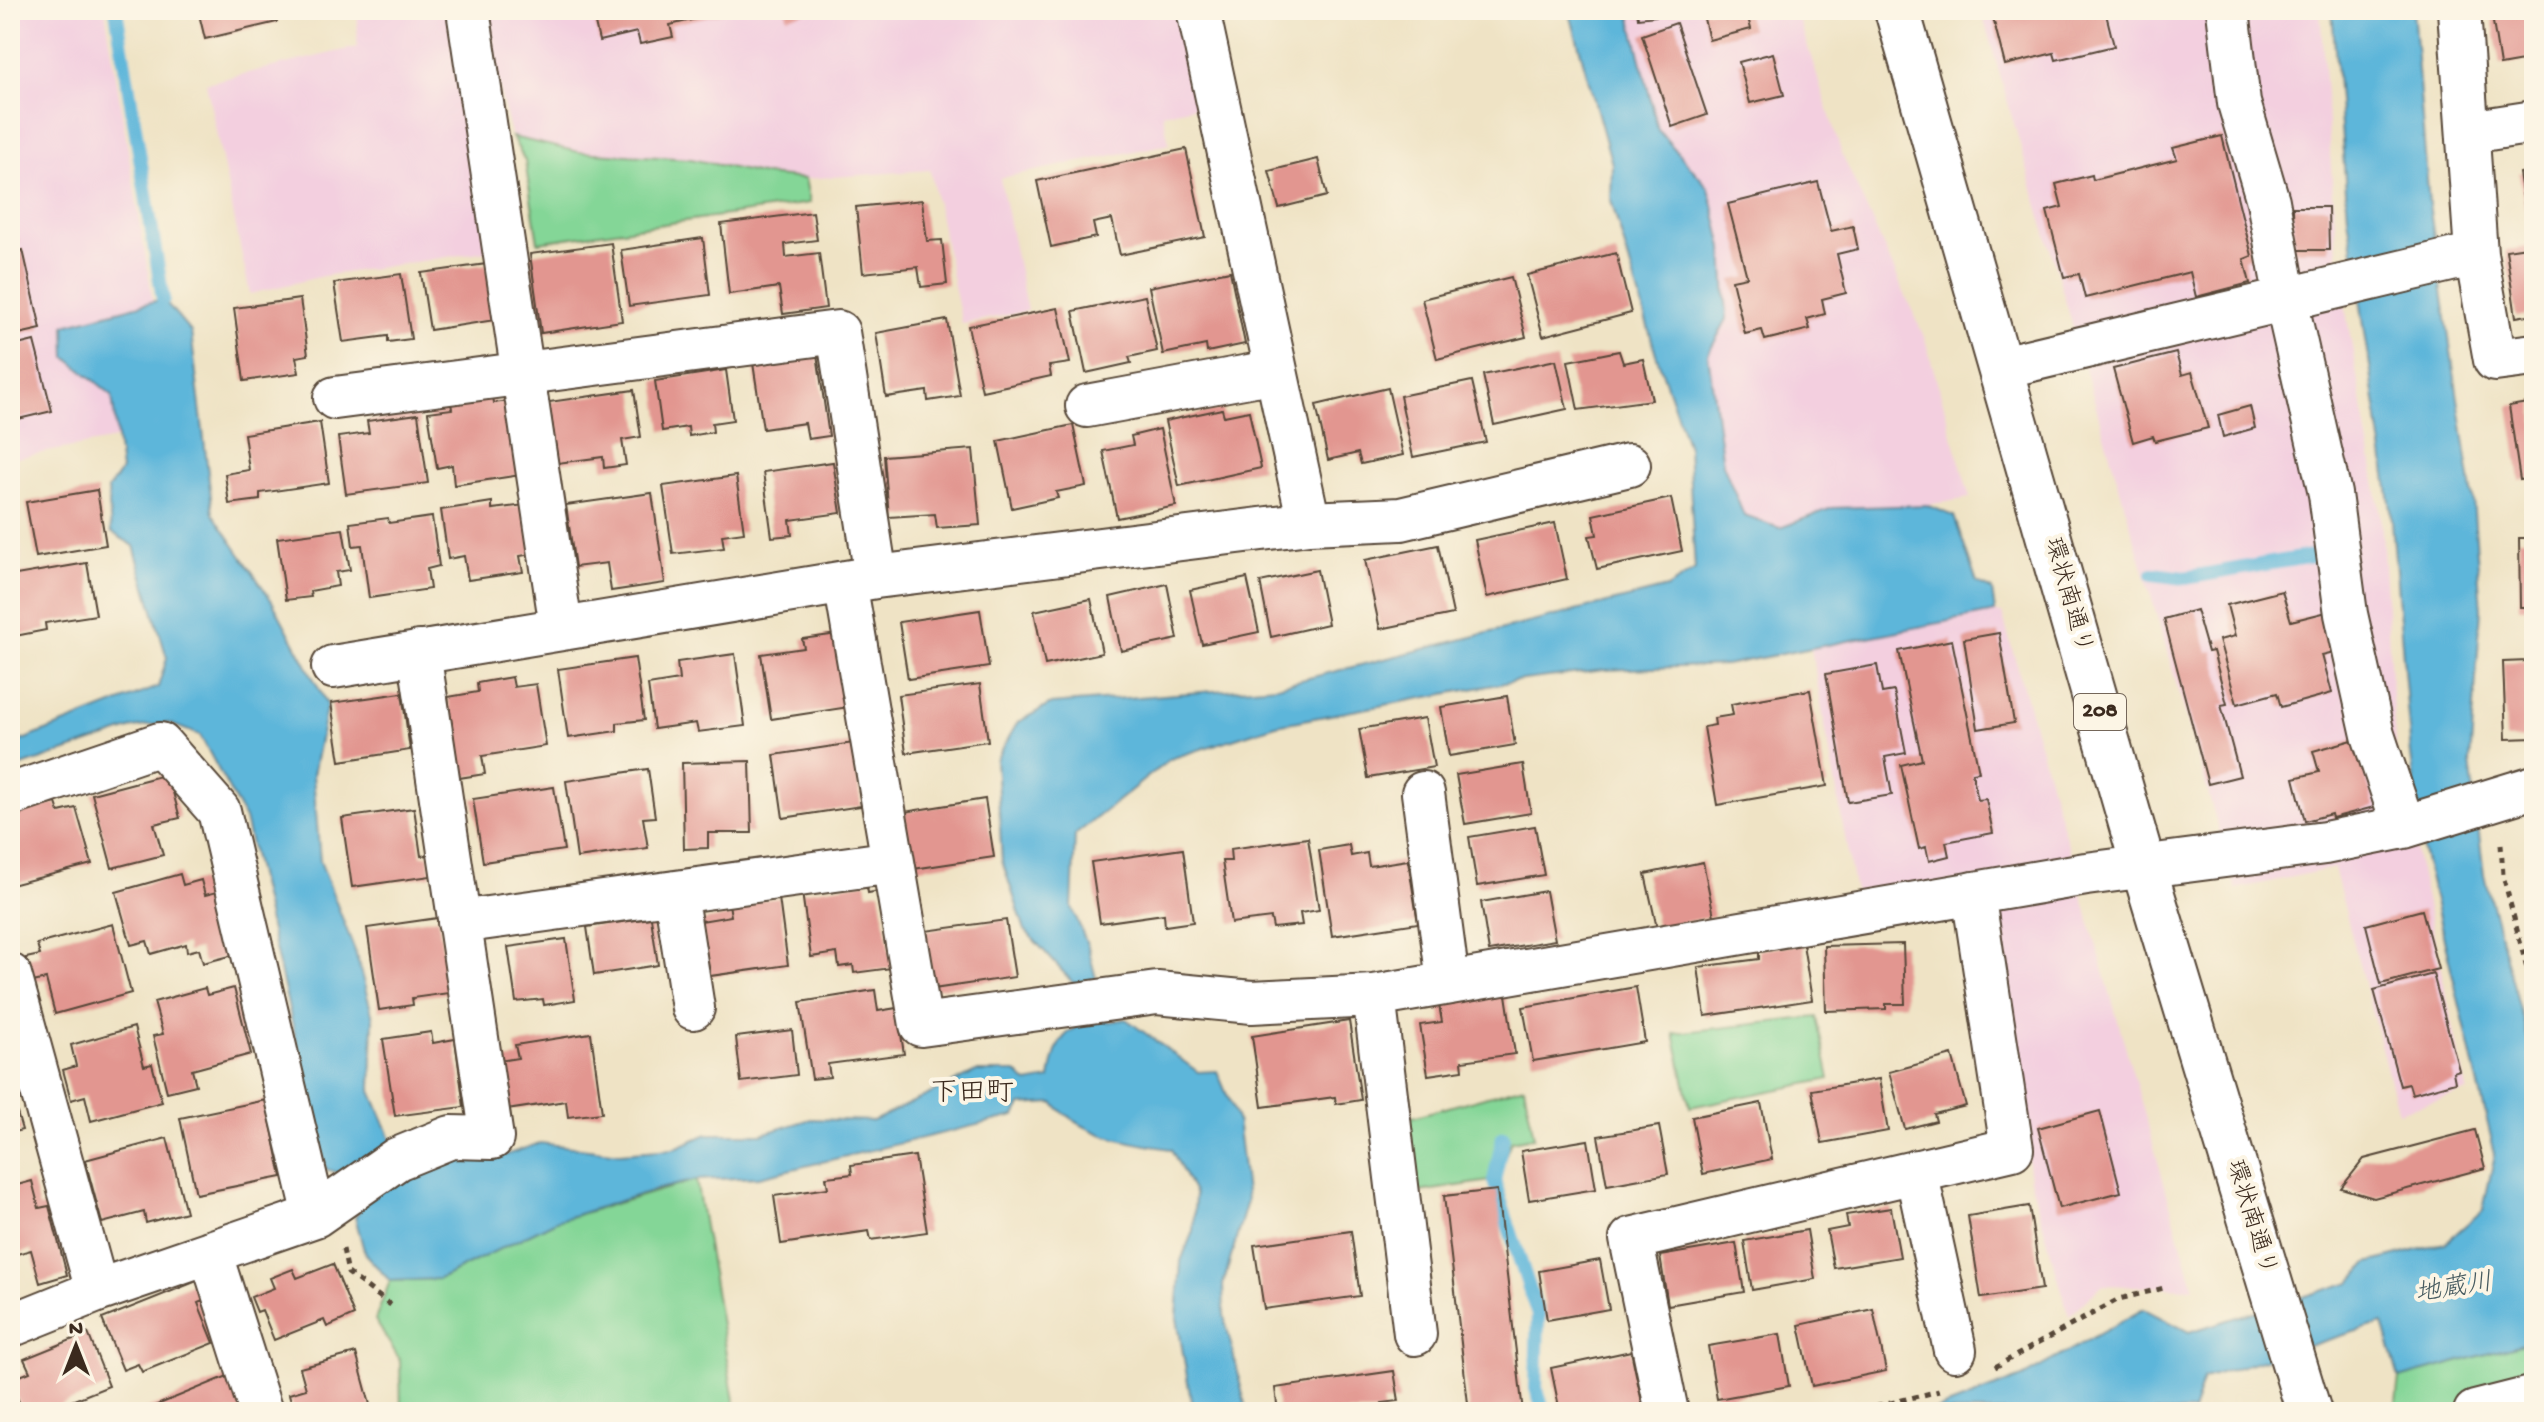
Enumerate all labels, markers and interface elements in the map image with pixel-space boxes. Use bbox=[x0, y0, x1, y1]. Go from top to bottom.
street label: 環状南通り bbox=[2037, 534, 2098, 658]
road number: 208 bbox=[2074, 694, 2126, 730]
district label: 下田町 bbox=[930, 1078, 1014, 1111]
street label: 環状南通り bbox=[2219, 1156, 2282, 1280]
water label: 地蔵川 bbox=[2413, 1267, 2495, 1311]
north arrow bbox=[36, 1306, 116, 1386]
text: N bbox=[69, 1317, 83, 1343]

